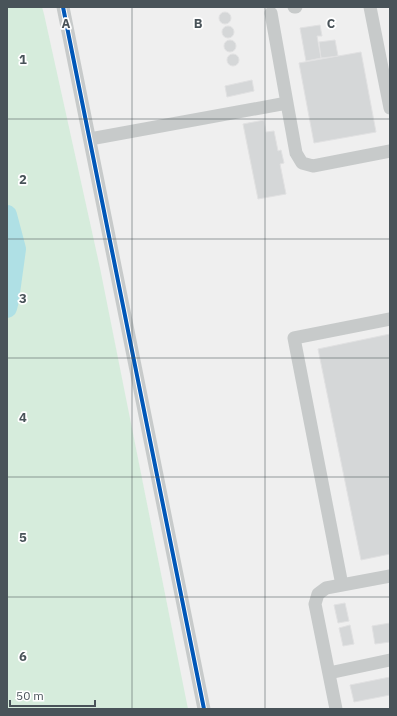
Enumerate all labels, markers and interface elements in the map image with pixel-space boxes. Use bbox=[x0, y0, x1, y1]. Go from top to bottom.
text: A bbox=[62, 15, 71, 32]
text: B bbox=[194, 15, 203, 32]
text: C bbox=[327, 15, 336, 32]
text: 1 bbox=[19, 51, 27, 68]
text: 2 bbox=[19, 171, 27, 188]
text: 3 bbox=[19, 290, 27, 307]
text: 4 bbox=[19, 409, 27, 426]
text: 5 bbox=[19, 529, 27, 546]
text: 6 bbox=[19, 648, 27, 665]
scale bar bbox=[10, 682, 95, 708]
text: 50 m bbox=[16, 688, 44, 703]

